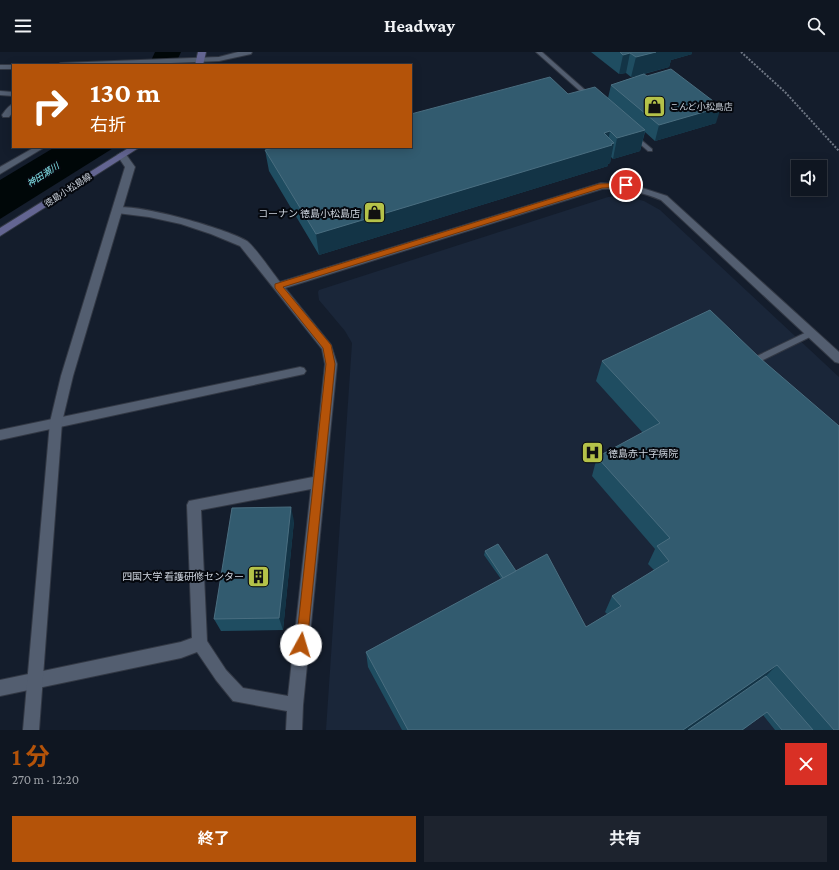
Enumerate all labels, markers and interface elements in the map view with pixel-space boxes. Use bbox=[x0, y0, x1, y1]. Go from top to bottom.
icon: menu bbox=[12, 15, 34, 37]
icon: search bbox=[805, 15, 827, 37]
text: Headway bbox=[384, 16, 455, 36]
text: 130 m bbox=[90, 77, 160, 108]
icon: right bbox=[24, 80, 76, 132]
shop icon: こんど小松島店 bbox=[642, 94, 668, 120]
place label: こんど小松島店 bbox=[670, 102, 733, 112]
text: 右折 bbox=[90, 115, 126, 135]
water label: 神田瀬川 bbox=[25, 160, 62, 189]
map controls bbox=[791, 160, 827, 196]
button: sound bbox=[791, 160, 827, 196]
pin bbox=[609, 168, 643, 202]
street label: 徳島小松島線 bbox=[42, 171, 94, 209]
icon: arrive bbox=[615, 174, 637, 196]
shop icon: コーナン 徳島小松島店 bbox=[362, 200, 388, 226]
place label: コーナン 徳島小松島店 bbox=[258, 208, 360, 219]
hospital icon: 徳島赤十字病院 bbox=[579, 440, 605, 466]
place label: 徳島赤十字病院 bbox=[608, 448, 678, 459]
building icon: 四国大学 看護研修センター bbox=[246, 563, 272, 589]
place label: 四国大学 看護研修センター bbox=[122, 571, 244, 582]
position arrow bbox=[280, 624, 322, 666]
text: 1 分 bbox=[12, 743, 50, 770]
button: close bbox=[785, 743, 827, 785]
text: 270 m · 12:20 bbox=[12, 772, 79, 787]
button: 終了 bbox=[12, 816, 416, 862]
button: 共有 bbox=[424, 816, 827, 862]

